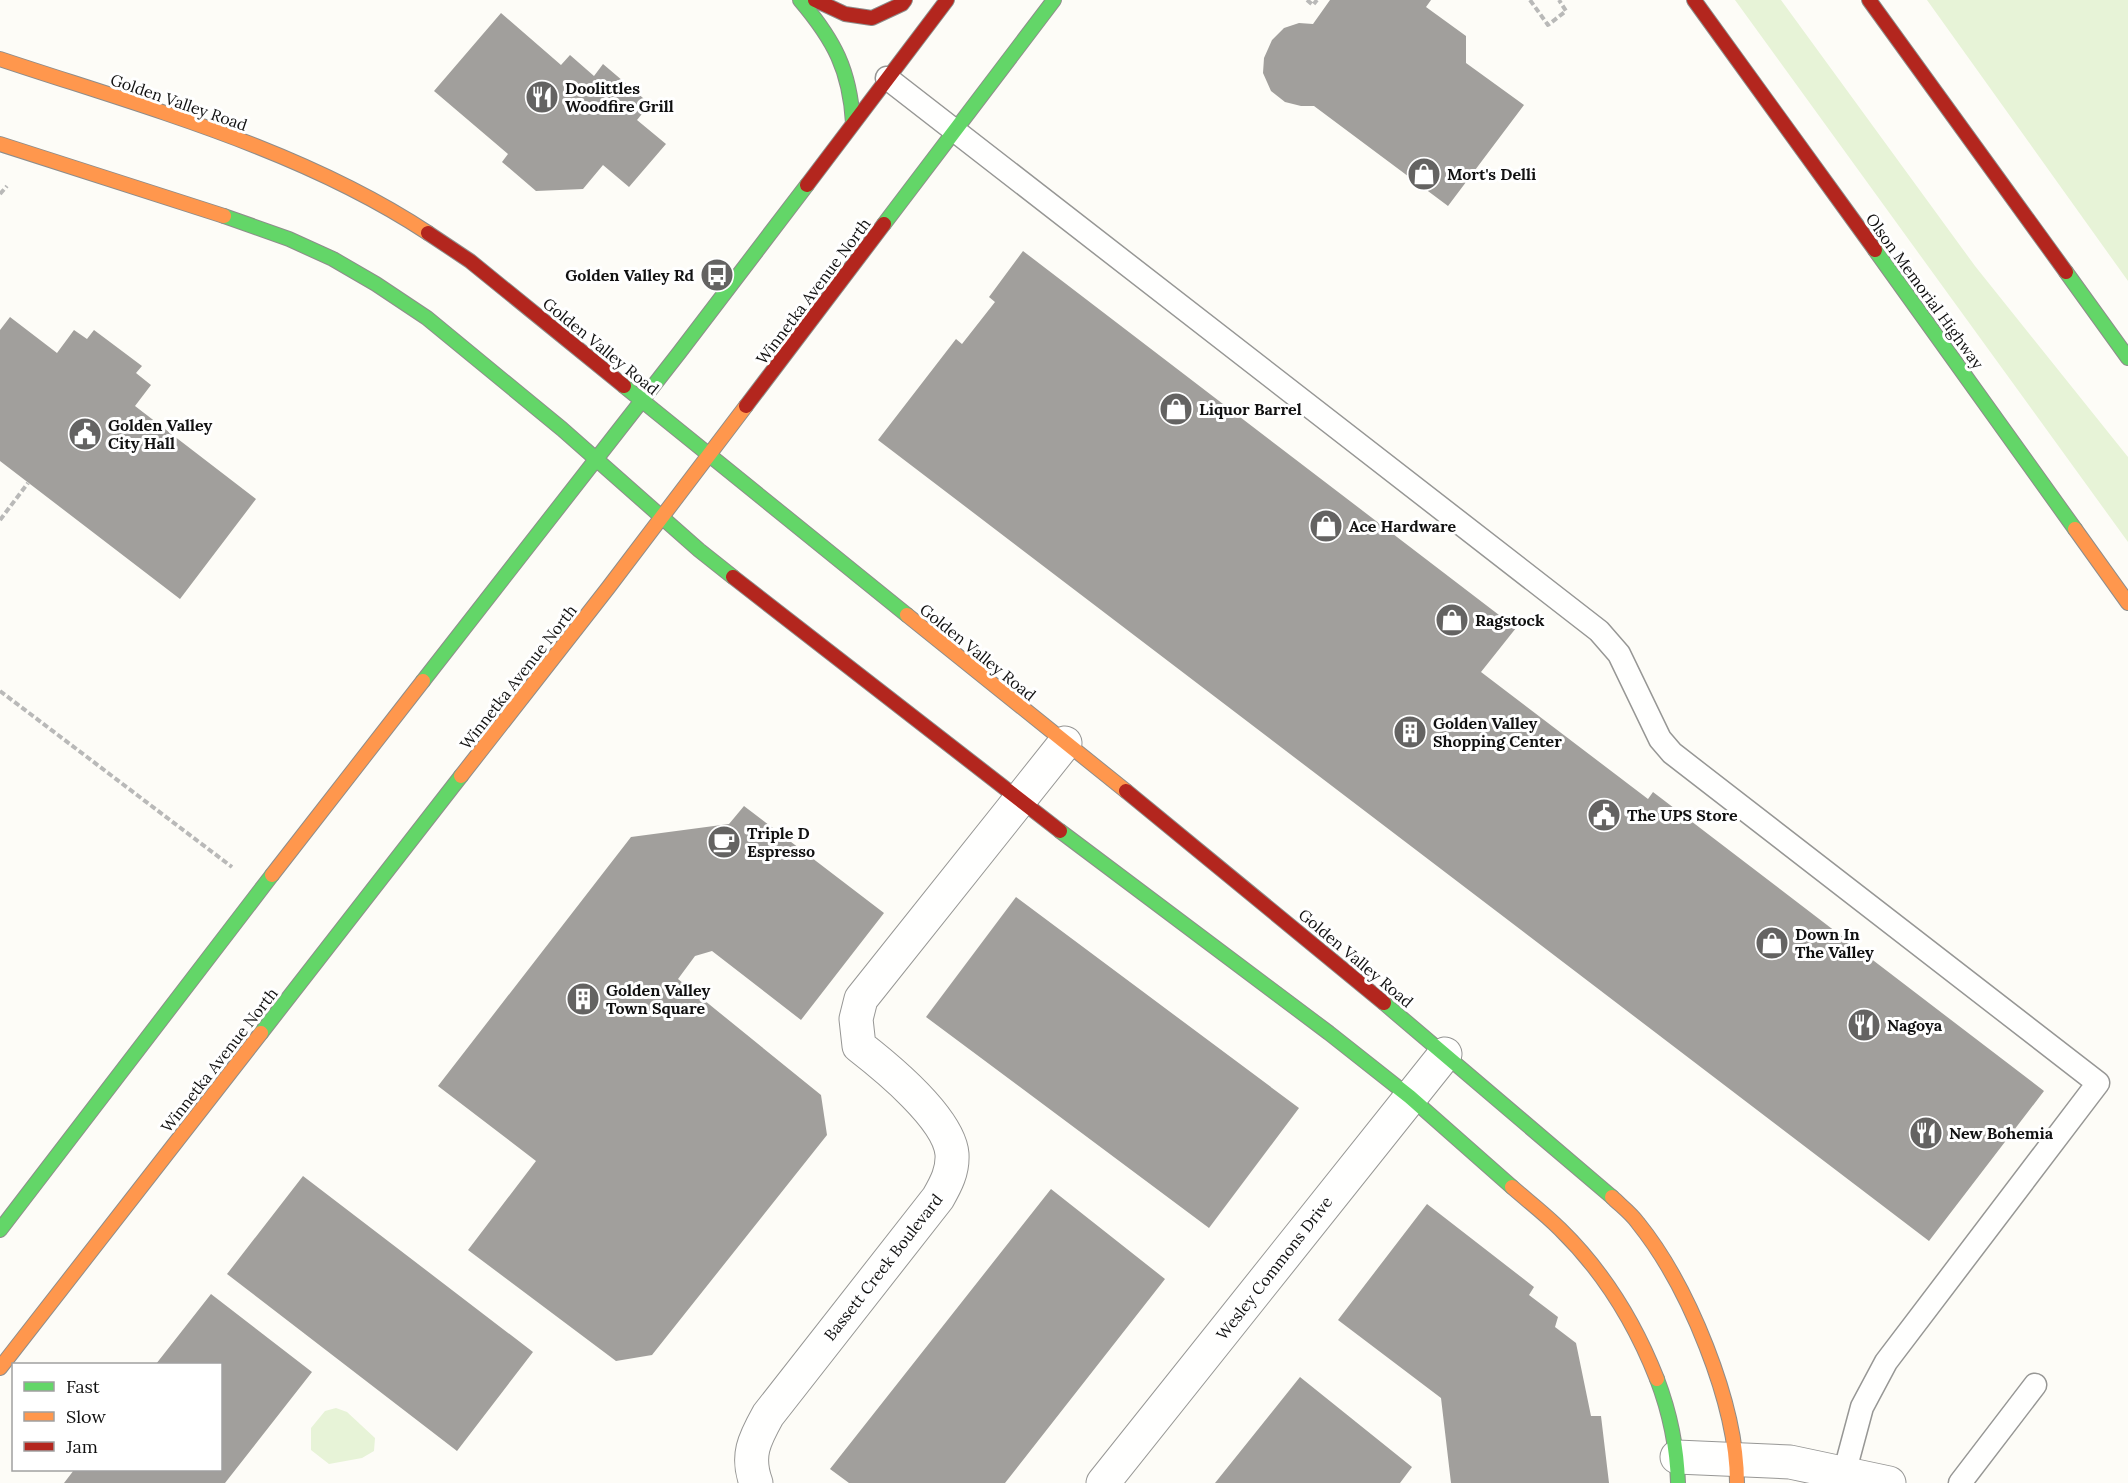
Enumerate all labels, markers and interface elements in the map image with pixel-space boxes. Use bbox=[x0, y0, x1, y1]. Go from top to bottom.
street label: Golden Valley Road bbox=[108, 69, 250, 135]
place label: Doolittles Woodfire Grill bbox=[565, 78, 674, 116]
restaurant icon: Doolittles Woodfire Grill bbox=[524, 79, 560, 115]
shop icon: Mort's Delli bbox=[1406, 156, 1442, 192]
place label: Mort's Delli bbox=[1447, 164, 1536, 184]
street label: Olson Memorial Highway bbox=[1862, 209, 1989, 373]
street label: Winnetka Avenue North bbox=[751, 214, 875, 368]
bus stop icon: Golden Valley Rd bbox=[699, 257, 735, 293]
place label: Golden Valley Rd bbox=[565, 265, 694, 285]
street label: Golden Valley Road bbox=[539, 293, 663, 399]
shop icon: Liquor Barrel bbox=[1158, 391, 1194, 427]
place label: Liquor Barrel bbox=[1199, 399, 1302, 419]
place label: Golden Valley City Hall bbox=[108, 415, 213, 453]
public building icon: Golden Valley City Hall bbox=[67, 416, 103, 452]
shop icon: Ace Hardware bbox=[1308, 508, 1344, 544]
place label: Ace Hardware bbox=[1349, 516, 1456, 536]
street label: Golden Valley Road bbox=[916, 599, 1040, 705]
street label: Winnetka Avenue North bbox=[455, 600, 581, 753]
shop icon: Ragstock bbox=[1434, 602, 1470, 638]
place label: Ragstock bbox=[1475, 610, 1545, 630]
place label: Golden Valley Shopping Center bbox=[1433, 713, 1562, 751]
building icon: Golden Valley Shopping Center bbox=[1392, 714, 1428, 750]
public building icon: The UPS Store bbox=[1586, 797, 1622, 833]
place label: The UPS Store bbox=[1627, 805, 1738, 825]
place label: Triple D Espresso bbox=[747, 823, 815, 861]
cafe icon: Triple D Espresso bbox=[706, 824, 742, 860]
street label: Golden Valley Road bbox=[1295, 904, 1418, 1012]
place label: Down In The Valley bbox=[1795, 924, 1874, 962]
shop icon: Down In The Valley bbox=[1754, 925, 1790, 961]
place label: Golden Valley Town Square bbox=[606, 980, 711, 1018]
building icon: Golden Valley Town Square bbox=[565, 981, 601, 1017]
street label: Winnetka Avenue North bbox=[156, 983, 282, 1136]
restaurant icon: Nagoya bbox=[1846, 1007, 1882, 1043]
place label: Nagoya bbox=[1887, 1015, 1943, 1035]
restaurant icon: New Bohemia bbox=[1908, 1115, 1944, 1151]
place label: New Bohemia bbox=[1949, 1123, 2054, 1143]
street label: Bassett Creek Boulevard bbox=[819, 1189, 947, 1344]
street label: Wesley Commons Drive bbox=[1212, 1192, 1337, 1344]
legend bbox=[12, 1363, 222, 1471]
text: Fast bbox=[66, 1375, 100, 1398]
text: Slow bbox=[66, 1405, 106, 1428]
text: Jam bbox=[65, 1435, 98, 1458]

